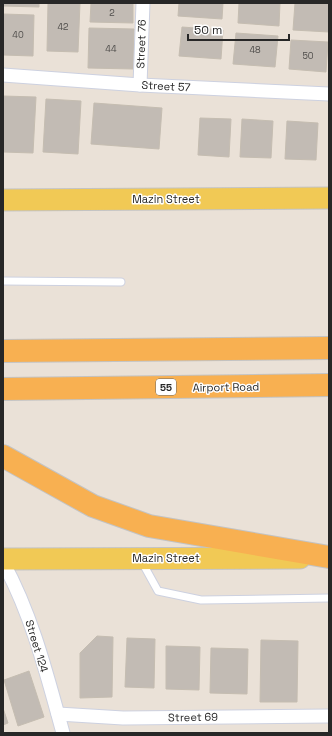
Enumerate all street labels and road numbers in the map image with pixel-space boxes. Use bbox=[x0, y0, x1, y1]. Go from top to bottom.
street label: Street 76 bbox=[133, 19, 149, 69]
street label: Street 57 bbox=[141, 78, 191, 94]
street label: Mazin Street bbox=[132, 192, 200, 206]
road number: 55 bbox=[156, 379, 176, 395]
street label: Airport Road bbox=[193, 379, 259, 395]
street label: Mazin Street bbox=[132, 551, 200, 565]
street label: Street 124 bbox=[22, 618, 52, 674]
street label: Street 69 bbox=[168, 710, 218, 724]

